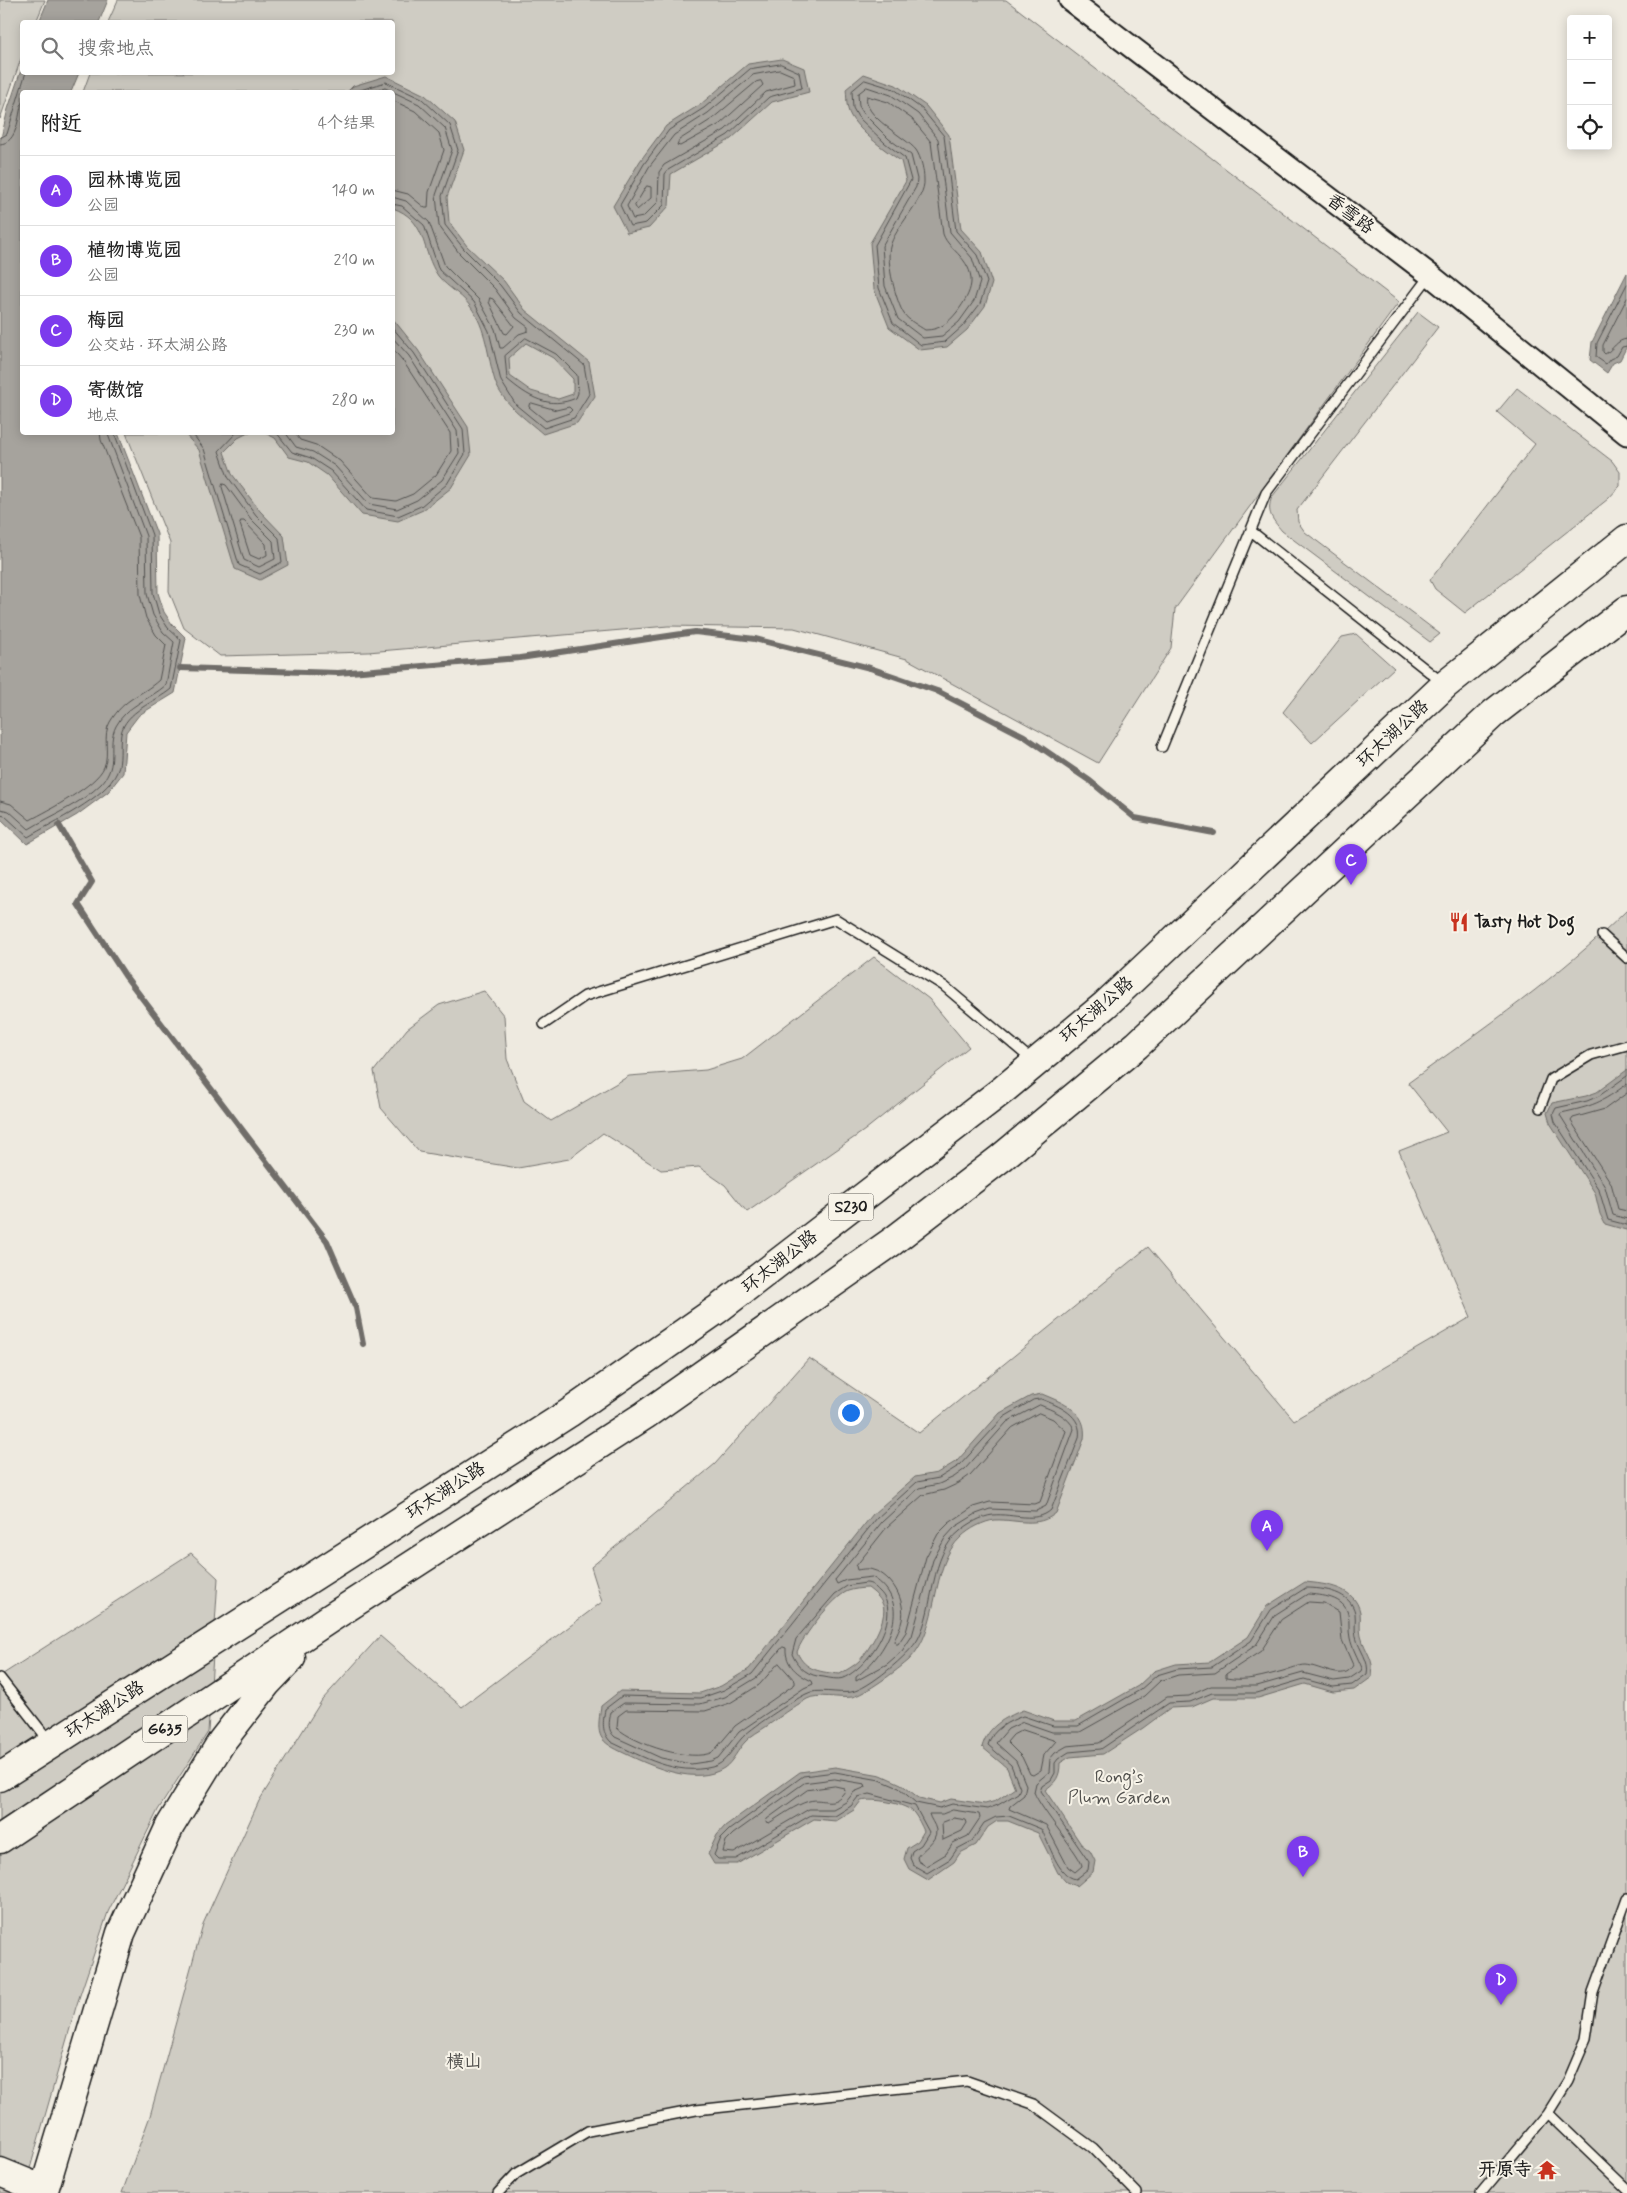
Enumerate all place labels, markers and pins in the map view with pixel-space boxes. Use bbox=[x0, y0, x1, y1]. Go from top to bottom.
pin: C bbox=[1335, 844, 1367, 885]
place label: Tasty Hot Dog bbox=[1474, 910, 1575, 936]
restaurant icon: Tasty Hot Dog bbox=[1448, 911, 1470, 933]
pin: A bbox=[1251, 1510, 1283, 1551]
pin: B bbox=[1287, 1836, 1319, 1877]
pin: D bbox=[1485, 1964, 1517, 2005]
place label: 开原寺 bbox=[1478, 2158, 1532, 2182]
temple icon: 开原寺 bbox=[1536, 2159, 1558, 2181]

